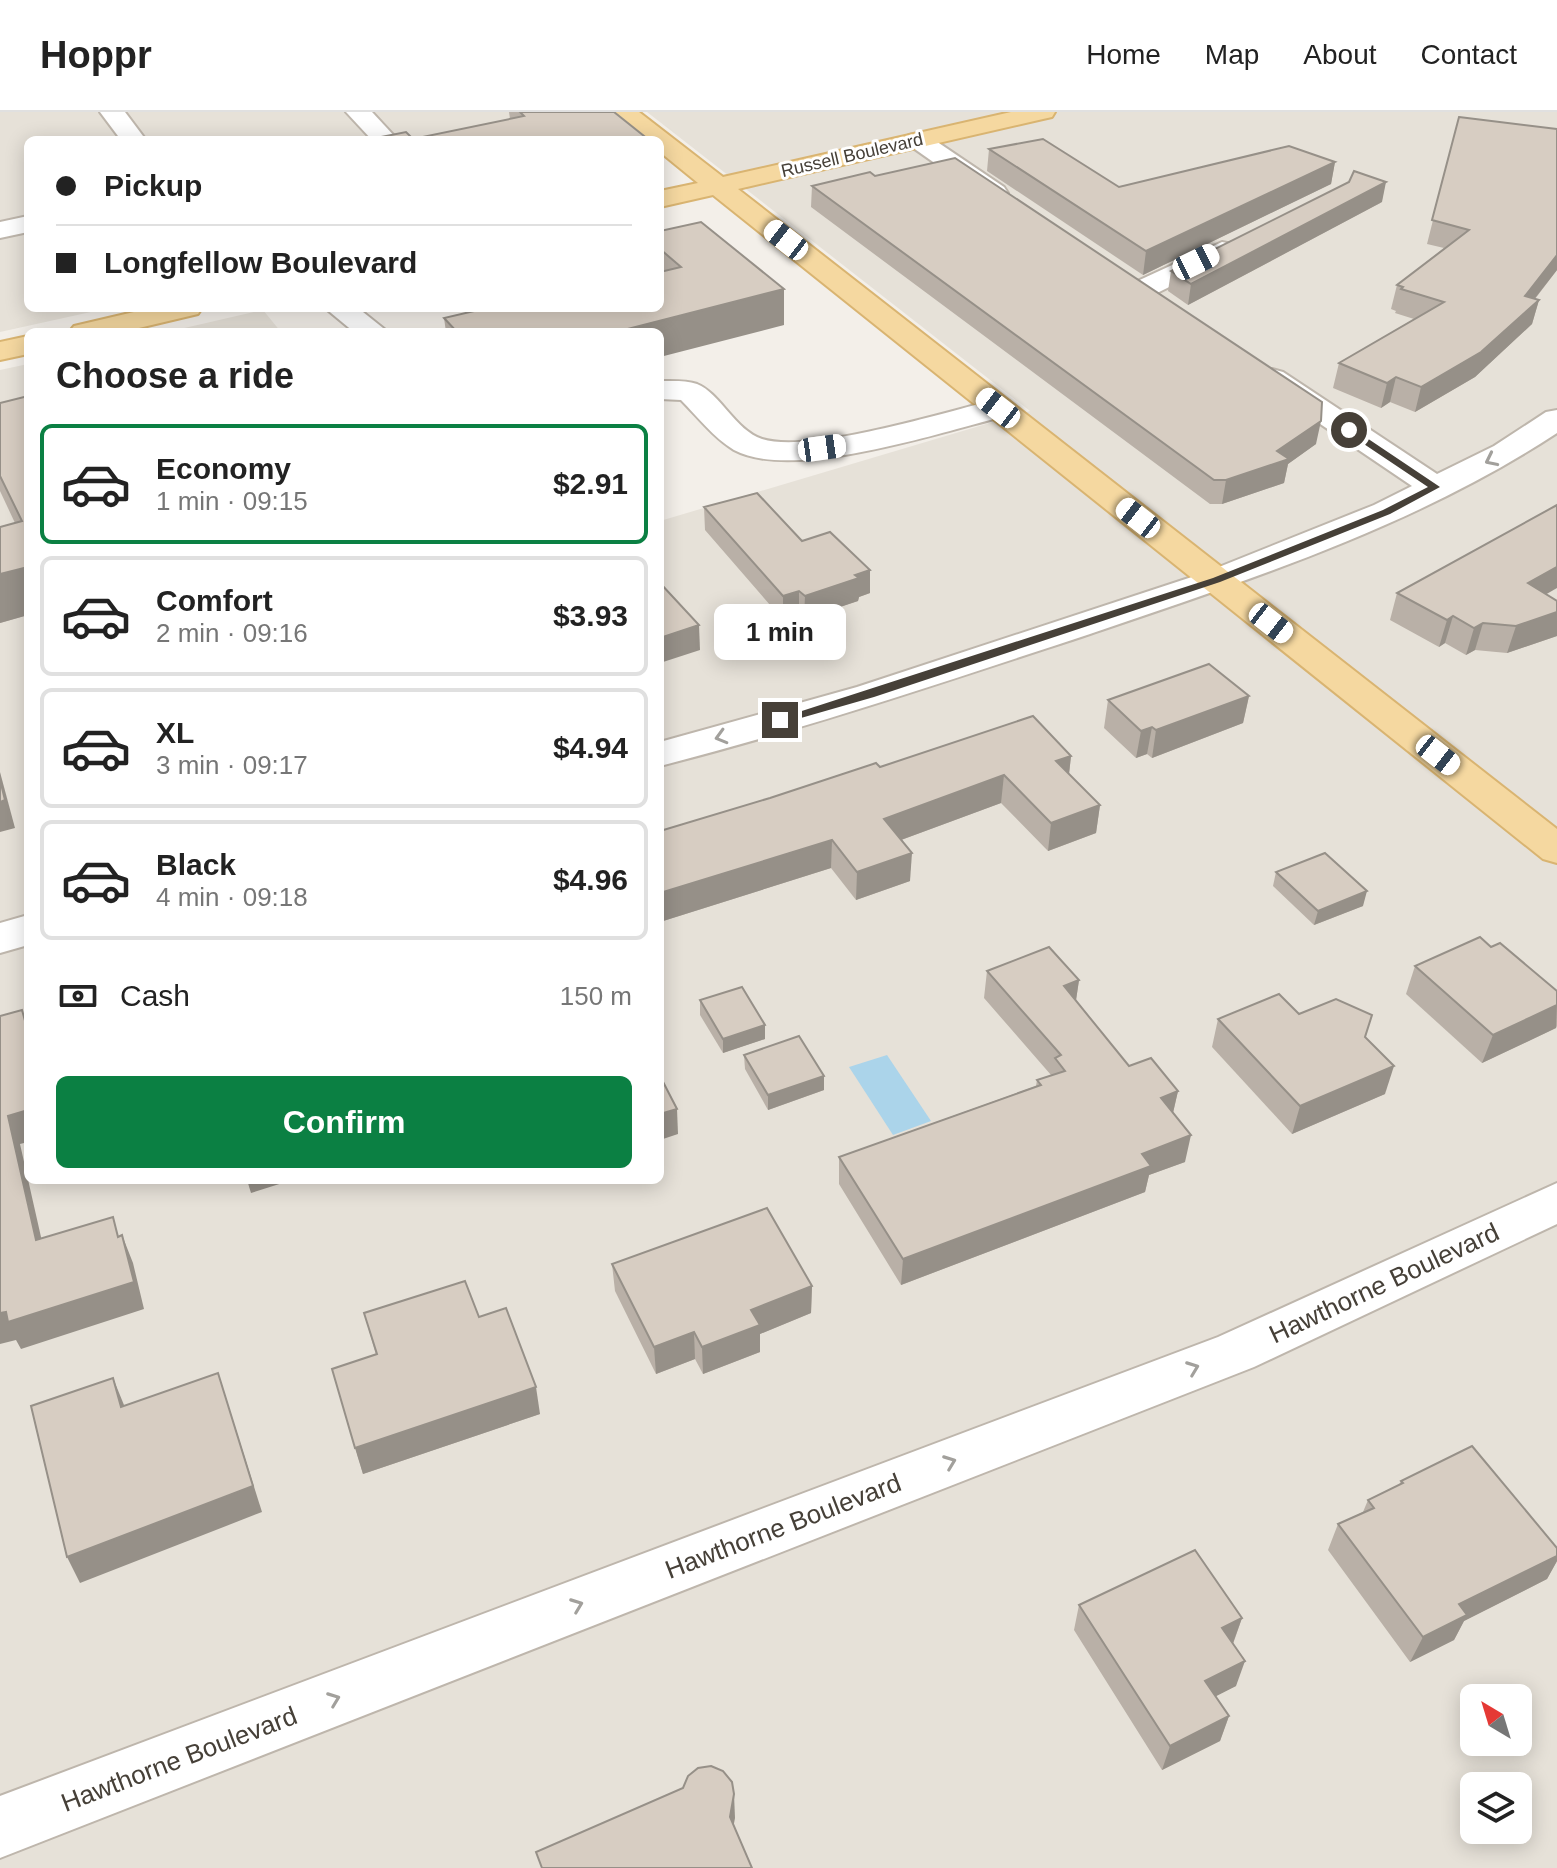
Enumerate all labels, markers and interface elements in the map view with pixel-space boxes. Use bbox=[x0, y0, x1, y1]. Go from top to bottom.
text: Hoppr bbox=[40, 34, 152, 76]
text: Home bbox=[1086, 39, 1161, 70]
text: Map bbox=[1205, 39, 1259, 70]
text: About bbox=[1303, 39, 1377, 70]
text: Contact bbox=[1421, 39, 1517, 70]
street label: Russell Boulevard bbox=[779, 129, 925, 181]
text: Pickup bbox=[104, 169, 202, 202]
car bbox=[760, 216, 812, 264]
car bbox=[1169, 241, 1223, 283]
text: Longfellow Boulevard bbox=[104, 246, 417, 279]
text: Choose a ride bbox=[56, 355, 294, 396]
car bbox=[972, 384, 1024, 432]
route start bbox=[1331, 412, 1367, 448]
car bbox=[797, 433, 847, 463]
icon: car bbox=[60, 448, 132, 520]
one-way arrow bbox=[1485, 450, 1499, 466]
text: Economy bbox=[156, 452, 291, 485]
text: $2.91 bbox=[553, 467, 628, 500]
text: 1 min · 09:15 bbox=[156, 486, 308, 516]
car bbox=[1112, 494, 1164, 542]
icon: car bbox=[60, 580, 132, 652]
text: Comfort bbox=[156, 584, 273, 617]
text: $3.93 bbox=[553, 599, 628, 632]
car bbox=[1245, 599, 1297, 647]
callout: 1 min bbox=[714, 604, 846, 660]
text: 1 min bbox=[746, 617, 814, 647]
text: 2 min · 09:16 bbox=[156, 618, 308, 648]
route end bbox=[762, 702, 798, 738]
icon: car bbox=[60, 712, 132, 784]
text: XL bbox=[156, 716, 194, 749]
one-way arrow bbox=[714, 728, 728, 744]
text: $4.94 bbox=[553, 731, 628, 764]
car bbox=[1412, 731, 1464, 779]
text: 3 min · 09:17 bbox=[156, 750, 308, 780]
icon: car bbox=[60, 844, 132, 916]
text: Black bbox=[156, 848, 236, 881]
text: $4.96 bbox=[553, 863, 628, 896]
text: 4 min · 09:18 bbox=[156, 882, 308, 912]
icon: cash bbox=[56, 974, 100, 1018]
text: Cash bbox=[120, 979, 190, 1012]
text: 150 m bbox=[560, 981, 632, 1011]
button: Confirm bbox=[56, 1076, 632, 1168]
street label: Hawthorne Boulevard bbox=[1264, 1217, 1504, 1349]
one-way arrow bbox=[1185, 1361, 1199, 1378]
one-way arrow bbox=[942, 1455, 956, 1472]
street label: Hawthorne Boulevard bbox=[661, 1467, 905, 1585]
one-way arrow bbox=[569, 1598, 583, 1615]
north arrow bbox=[1460, 1684, 1532, 1756]
map controls bbox=[1460, 1684, 1532, 1844]
one-way arrow bbox=[326, 1692, 340, 1709]
street label: Hawthorne Boulevard bbox=[57, 1700, 301, 1818]
button: layers bbox=[1460, 1772, 1532, 1844]

